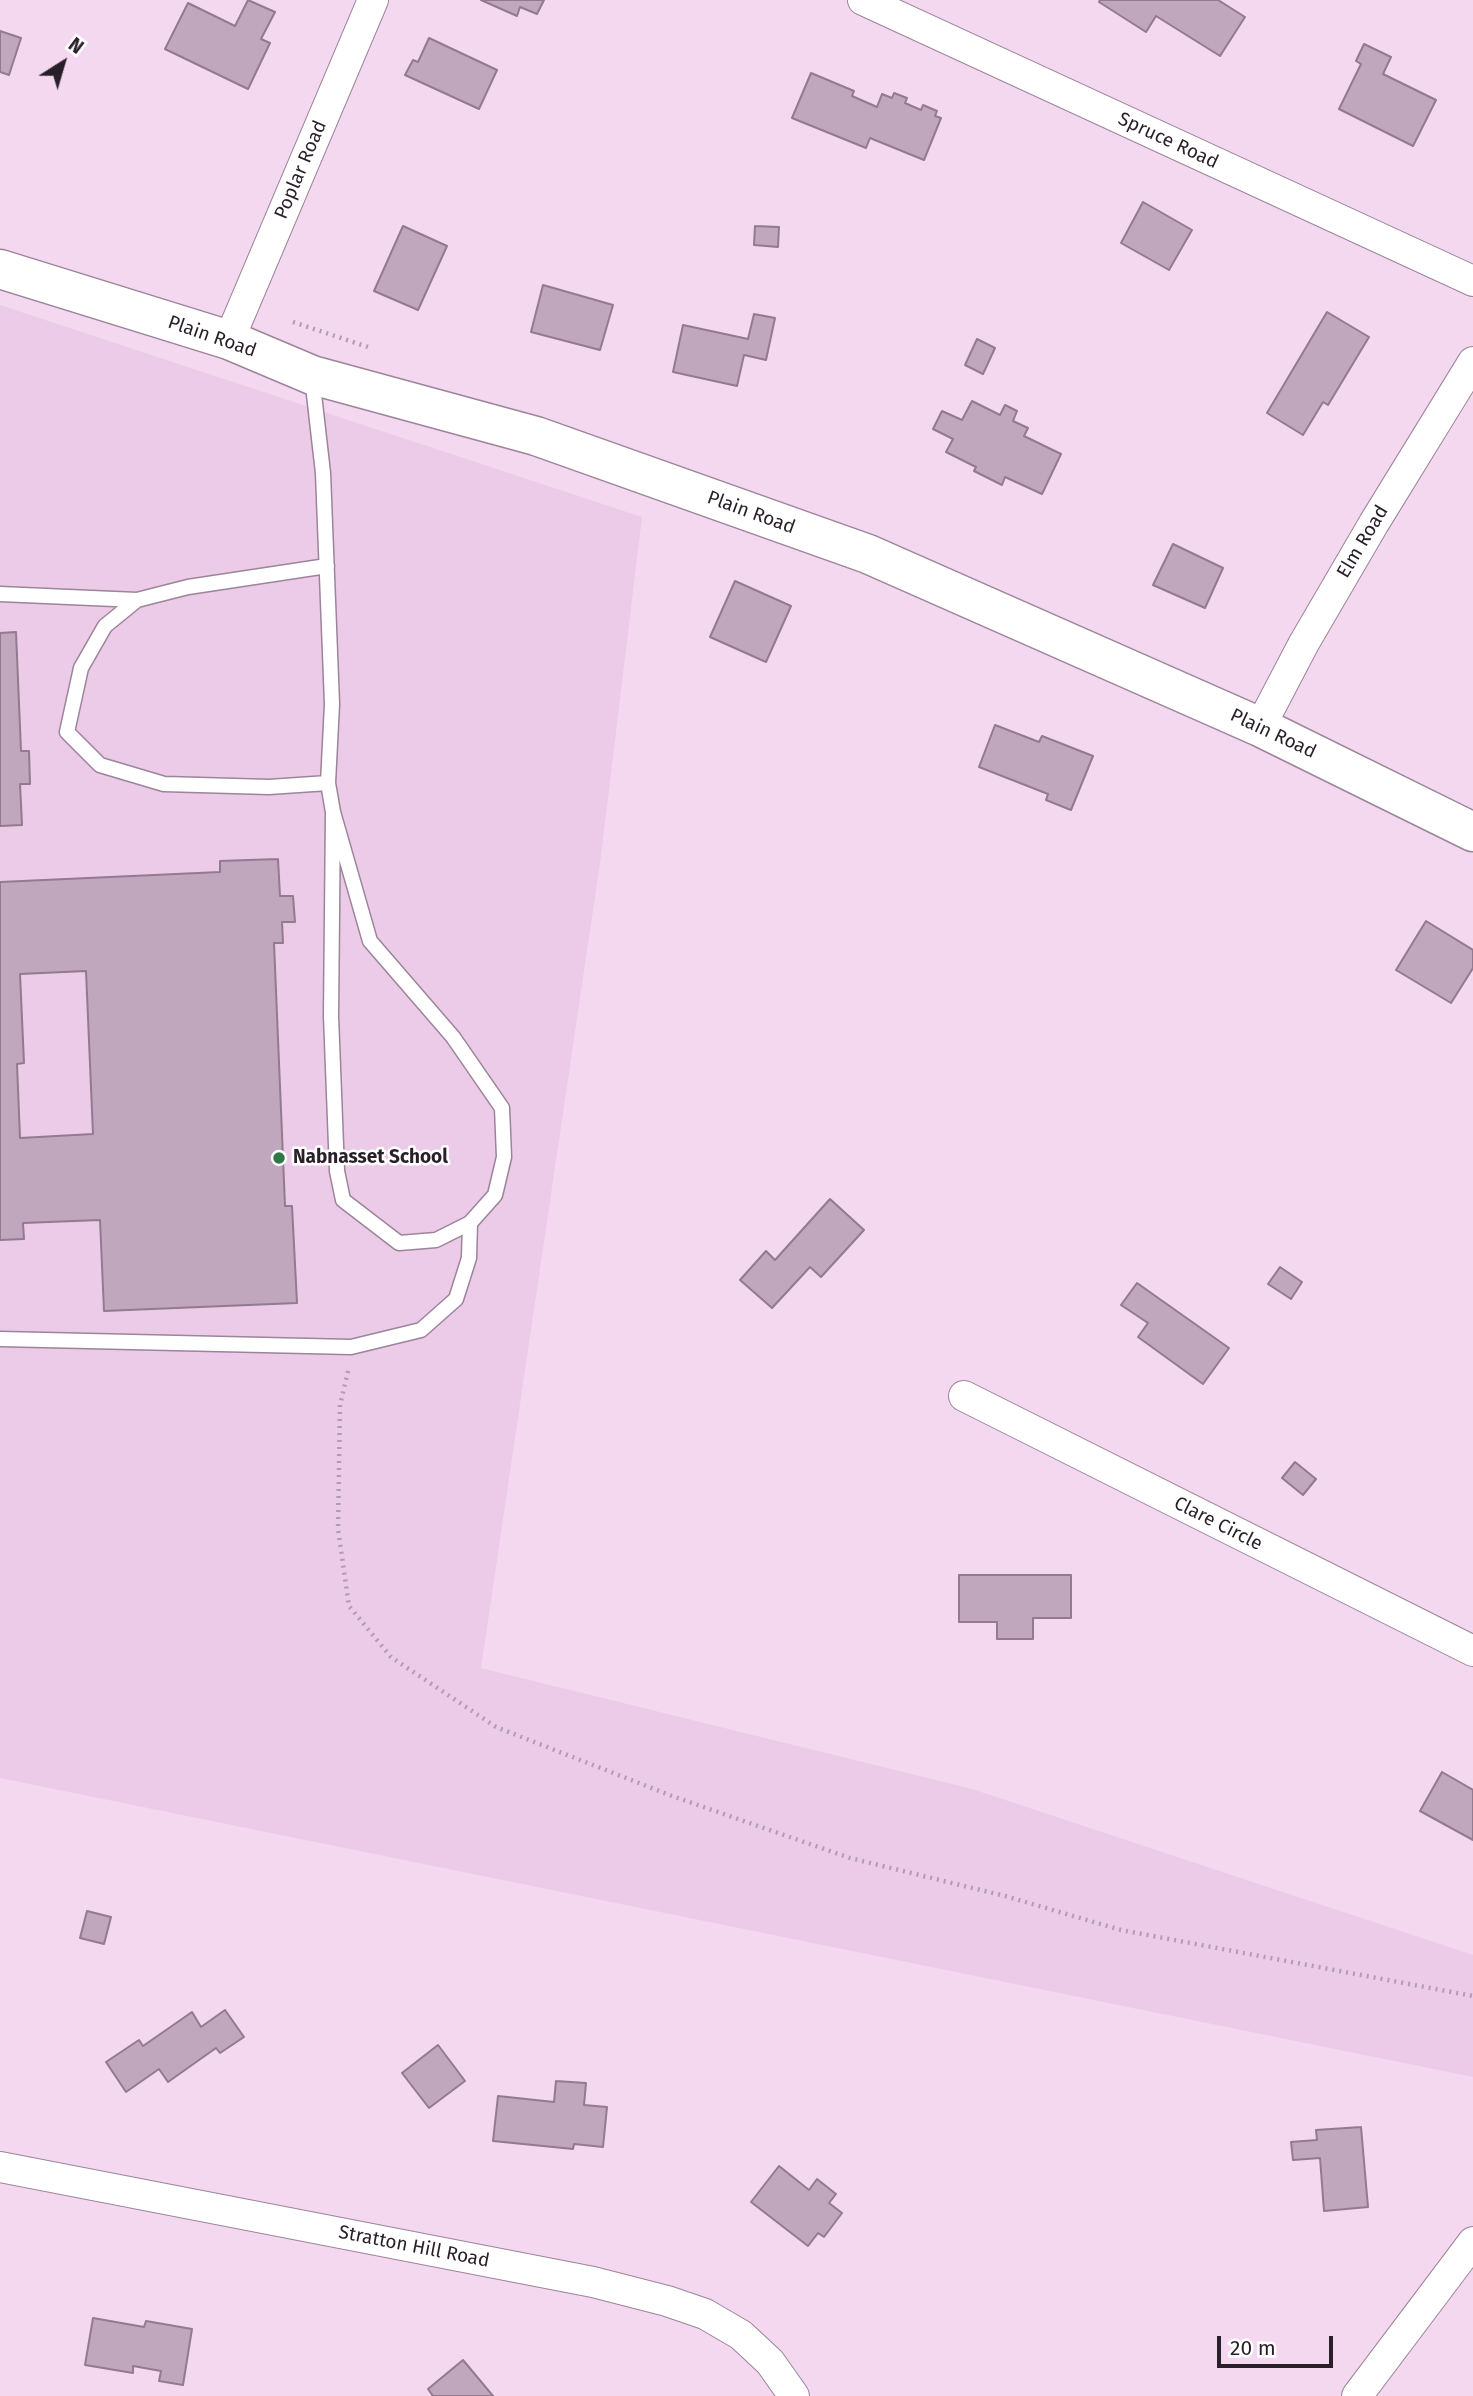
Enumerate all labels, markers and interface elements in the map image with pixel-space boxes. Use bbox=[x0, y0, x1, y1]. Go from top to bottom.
north arrow bbox=[28, 28, 98, 98]
text: N bbox=[64, 33, 88, 59]
street label: Spruce Road bbox=[1114, 108, 1222, 174]
street label: Poplar Road bbox=[270, 117, 332, 223]
street label: Plain Road bbox=[165, 311, 259, 363]
street label: Plain Road bbox=[704, 487, 798, 539]
street label: Elm Road bbox=[1332, 502, 1394, 582]
street label: Plain Road bbox=[1226, 704, 1320, 764]
place label: Nabnasset School bbox=[293, 1147, 448, 1169]
marker: Nabnasset School bbox=[271, 1150, 287, 1166]
street label: Clare Circle bbox=[1170, 1492, 1266, 1556]
street label: Stratton Hill Road bbox=[337, 2221, 491, 2273]
scale bar bbox=[1221, 2322, 1336, 2366]
text: 20 m bbox=[1230, 2335, 1276, 2361]

